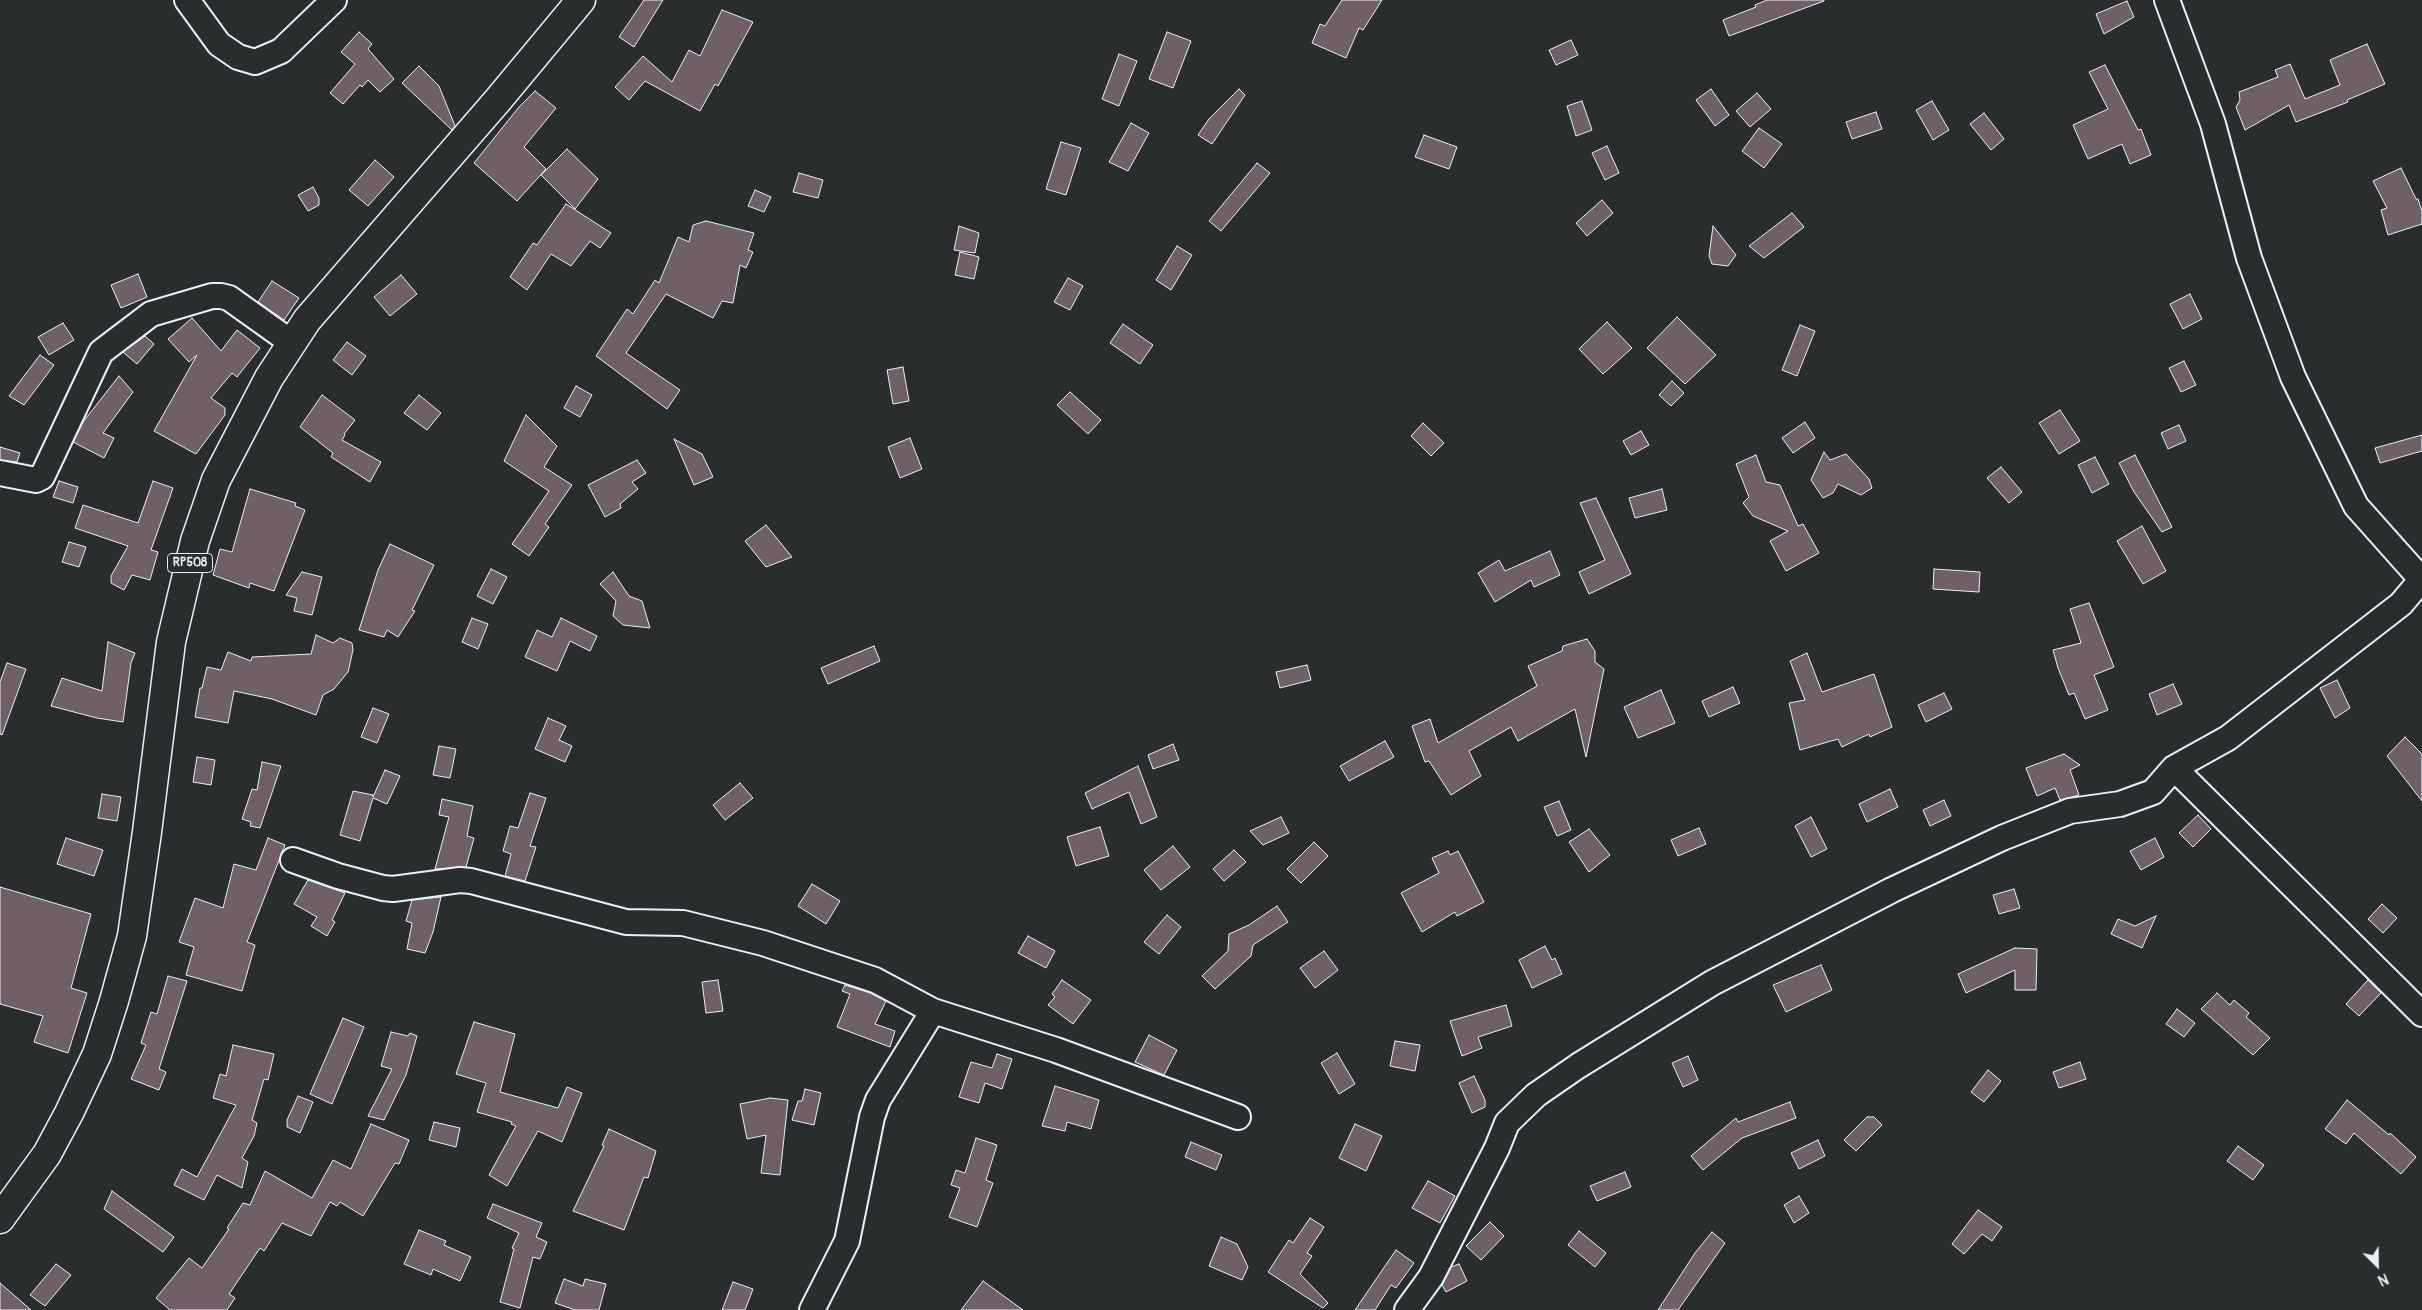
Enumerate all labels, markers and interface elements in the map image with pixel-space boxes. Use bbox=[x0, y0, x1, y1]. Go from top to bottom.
road number: RP508 bbox=[168, 554, 212, 572]
north arrow bbox=[2352, 1240, 2402, 1290]
text: N bbox=[2375, 1270, 2391, 1289]

